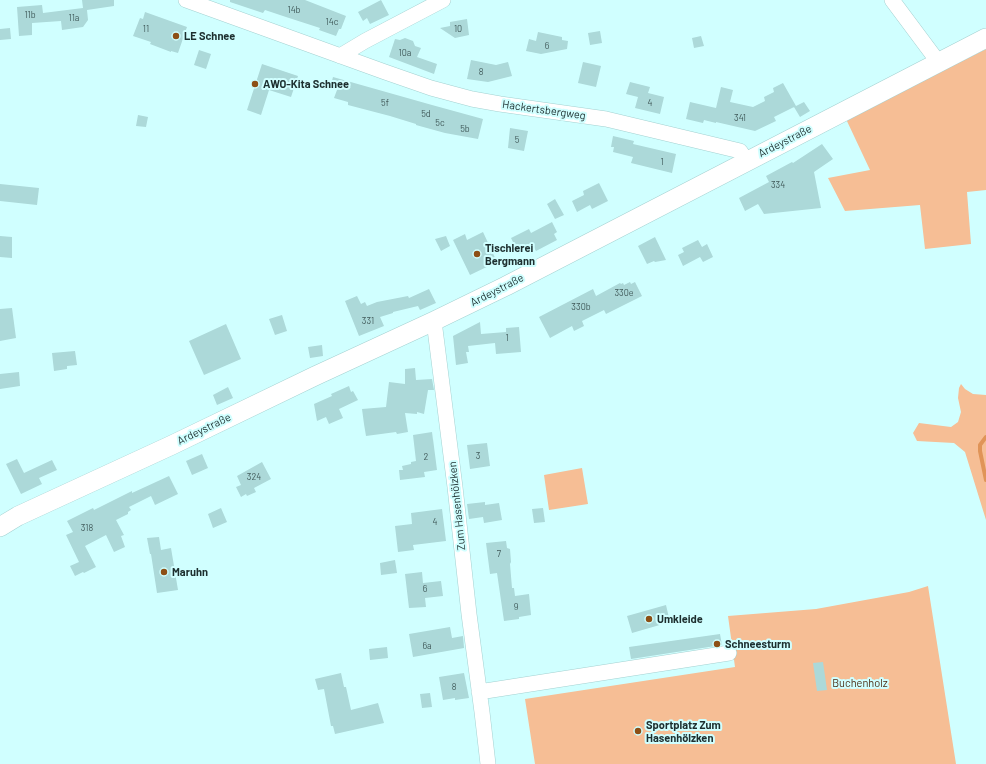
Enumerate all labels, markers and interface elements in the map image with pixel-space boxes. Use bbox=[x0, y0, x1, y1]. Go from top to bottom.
house number: 14b bbox=[287, 5, 301, 15]
house number: 11b bbox=[24, 10, 36, 20]
house number: 11a bbox=[69, 13, 79, 23]
house number: 14c bbox=[326, 17, 338, 27]
house number: 11 bbox=[143, 24, 149, 34]
house number: 10 bbox=[454, 24, 462, 34]
place label: LE Schnee bbox=[184, 29, 235, 43]
marker: LE Schnee bbox=[171, 31, 181, 41]
house number: 6 bbox=[545, 41, 549, 51]
house number: 10a bbox=[399, 48, 411, 58]
house number: 8 bbox=[479, 67, 483, 77]
place label: AWO-Kita Schnee bbox=[263, 77, 349, 91]
marker: AWO-Kita Schnee bbox=[250, 79, 260, 89]
house number: 5f bbox=[381, 98, 389, 108]
street label: Hackertsbergweg bbox=[501, 98, 587, 122]
house number: 4 bbox=[648, 98, 652, 108]
house number: 5d bbox=[421, 109, 431, 119]
house number: 341 bbox=[734, 113, 746, 123]
house number: 5c bbox=[435, 118, 445, 128]
street label: Ardeystraße bbox=[756, 122, 814, 160]
house number: 5b bbox=[460, 124, 470, 134]
house number: 5 bbox=[515, 135, 519, 145]
house number: 1 bbox=[660, 157, 664, 167]
house number: 334 bbox=[771, 180, 785, 190]
place label: Tischlerei Bergmann bbox=[485, 241, 535, 267]
marker: Tischlerei Bergmann bbox=[472, 249, 482, 259]
street label: Ardeystraße bbox=[468, 271, 526, 309]
house number: 330e bbox=[614, 288, 634, 298]
house number: 330b bbox=[571, 302, 591, 312]
house number: 331 bbox=[362, 316, 374, 326]
house number: 1 bbox=[505, 333, 509, 343]
street label: Ardeystraße bbox=[175, 410, 233, 448]
house number: 3 bbox=[476, 451, 480, 461]
house number: 2 bbox=[424, 452, 428, 462]
street label: Zum Hasenhölzken bbox=[446, 461, 468, 551]
house number: 324 bbox=[247, 472, 261, 482]
house number: 4 bbox=[433, 517, 437, 527]
house number: 318 bbox=[81, 523, 93, 533]
house number: 7 bbox=[497, 549, 501, 559]
place label: Maruhn bbox=[172, 565, 208, 579]
marker: Maruhn bbox=[159, 567, 169, 577]
house number: 6 bbox=[423, 584, 427, 594]
house number: 9 bbox=[514, 602, 518, 612]
place label: Umkleide bbox=[657, 612, 703, 626]
marker: Umkleide bbox=[644, 614, 654, 624]
place label: Schneesturm bbox=[725, 637, 790, 651]
marker: Schneesturm bbox=[712, 639, 722, 649]
house number: 6a bbox=[422, 641, 432, 651]
park label: Buchenholz bbox=[832, 676, 888, 690]
house number: 8 bbox=[452, 682, 456, 692]
place label: Sportplatz Zum Hasenhölzken bbox=[646, 718, 721, 744]
marker: Sportplatz Zum Hasenhölzken bbox=[633, 726, 643, 736]

